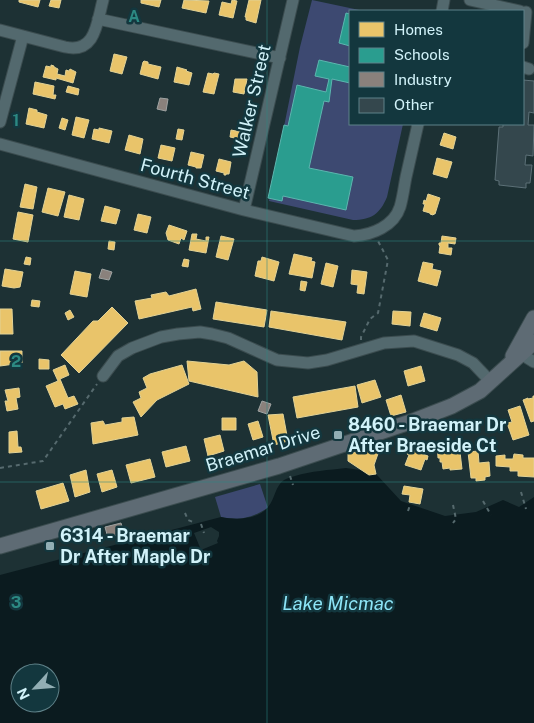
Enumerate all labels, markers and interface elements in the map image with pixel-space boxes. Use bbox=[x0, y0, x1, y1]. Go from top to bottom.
text: A bbox=[128, 7, 140, 26]
legend bbox=[349, 10, 524, 125]
text: Homes bbox=[394, 21, 443, 38]
street label: Walker Street bbox=[228, 42, 275, 160]
text: Schools bbox=[394, 46, 450, 63]
text: Industry bbox=[394, 71, 452, 88]
text: Other bbox=[394, 96, 434, 113]
text: 1 bbox=[13, 111, 19, 130]
street label: Fourth Street bbox=[138, 154, 252, 203]
text: 2 bbox=[11, 352, 21, 371]
place label: 8460 - Braemar Dr After Braeside Ct bbox=[348, 414, 507, 456]
street label: Braemar Drive bbox=[203, 421, 323, 476]
marker: 8460 - Braemar Dr After Braeside Ct bbox=[332, 429, 344, 441]
place label: 6314 - Braemar Dr After Maple Dr bbox=[60, 525, 211, 567]
marker: 6314 - Braemar Dr After Maple Dr bbox=[44, 540, 56, 552]
water label: Lake Micmac bbox=[282, 592, 394, 614]
text: 3 bbox=[11, 593, 21, 612]
north arrow bbox=[10, 663, 60, 713]
text: N bbox=[14, 685, 33, 702]

